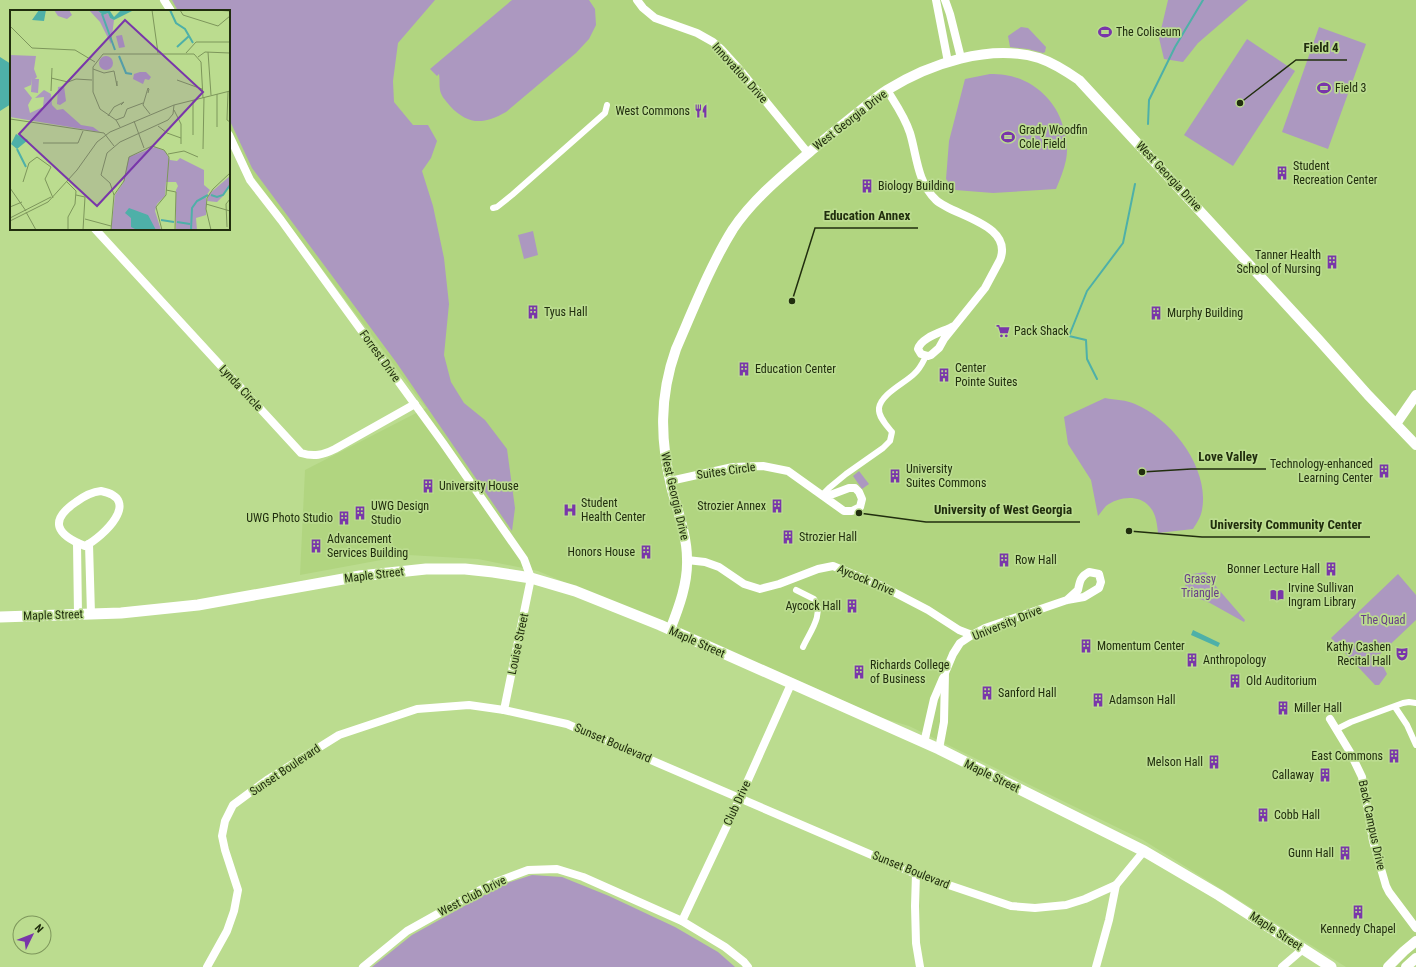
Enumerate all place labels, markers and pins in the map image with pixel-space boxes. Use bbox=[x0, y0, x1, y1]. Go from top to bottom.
sports icon: The Coliseum bbox=[1097, 24, 1113, 40]
place label: The Coliseum bbox=[1116, 25, 1181, 39]
callout: Field 4 bbox=[1296, 35, 1347, 60]
sports icon: Field 3 bbox=[1316, 80, 1332, 96]
place label: Field 3 bbox=[1335, 81, 1367, 95]
restaurant icon: West Commons bbox=[693, 103, 709, 119]
place label: West Commons bbox=[615, 104, 690, 118]
place label: Grady Woodfin Cole Field bbox=[1019, 123, 1088, 151]
sports icon: Grady Woodfin Cole Field bbox=[1000, 129, 1016, 145]
place label: Student Recreation Center bbox=[1293, 159, 1378, 187]
building icon: Student Recreation Center bbox=[1274, 165, 1290, 181]
building icon: Biology Building bbox=[859, 178, 875, 194]
place label: Biology Building bbox=[878, 179, 954, 193]
callout: Education Annex bbox=[815, 203, 918, 228]
place label: Tanner Health School of Nursing bbox=[1236, 248, 1321, 276]
building icon: Tanner Health School of Nursing bbox=[1324, 254, 1340, 270]
building icon: Tyus Hall bbox=[525, 304, 541, 320]
place label: Tyus Hall bbox=[544, 305, 588, 319]
building icon: Murphy Building bbox=[1148, 305, 1164, 321]
place label: Murphy Building bbox=[1167, 306, 1243, 320]
supermarket icon: Pack Shack bbox=[995, 323, 1011, 339]
place label: Pack Shack bbox=[1014, 324, 1069, 338]
building icon: Education Center bbox=[736, 361, 752, 377]
place label: Center Pointe Suites bbox=[955, 361, 1018, 389]
place label: Education Center bbox=[755, 362, 836, 376]
building icon: Center Pointe Suites bbox=[936, 367, 952, 383]
callout: Love Valley bbox=[1191, 444, 1266, 469]
place label: Technology-enhanced Learning Center bbox=[1270, 457, 1373, 485]
place label: University Suites Commons bbox=[906, 462, 986, 490]
building icon: Technology-enhanced Learning Center bbox=[1376, 463, 1392, 479]
building icon: University Suites Commons bbox=[887, 468, 903, 484]
building icon: University House bbox=[420, 478, 436, 494]
place label: University House bbox=[439, 479, 519, 493]
place label: Student Health Center bbox=[581, 496, 646, 524]
callout: University of West Georgia bbox=[926, 497, 1080, 522]
building icon: Strozier Annex bbox=[769, 498, 785, 514]
place label: UWG Design Studio bbox=[371, 499, 429, 527]
place label: Strozier Annex bbox=[697, 499, 766, 513]
hospital icon: Student Health Center bbox=[562, 502, 578, 518]
building icon: UWG Design Studio bbox=[352, 505, 368, 521]
building icon: UWG Photo Studio bbox=[336, 510, 352, 526]
place label: UWG Photo Studio bbox=[246, 511, 333, 525]
callout: University Community Center bbox=[1202, 512, 1370, 537]
building icon: Strozier Hall bbox=[780, 529, 796, 545]
place label: Strozier Hall bbox=[799, 530, 857, 544]
place label: Advancement Services Building bbox=[327, 532, 408, 560]
building icon: Advancement Services Building bbox=[308, 538, 324, 554]
building icon: Honors House bbox=[638, 544, 654, 560]
place label: Honors House bbox=[567, 545, 635, 559]
building icon: Row Hall bbox=[996, 552, 1012, 568]
place label: Row Hall bbox=[1015, 553, 1057, 567]
building icon: Bonner Lecture Hall bbox=[1323, 561, 1339, 577]
place label: Bonner Lecture Hall bbox=[1227, 562, 1320, 576]
place label: Irvine Sullivan Ingram Library bbox=[1288, 581, 1356, 609]
library icon: Irvine Sullivan Ingram Library bbox=[1269, 587, 1285, 603]
building icon: Aycock Hall bbox=[844, 598, 860, 614]
place label: Aycock Hall bbox=[785, 599, 841, 613]
building icon: Momentum Center bbox=[1078, 638, 1094, 654]
place label: Momentum Center bbox=[1097, 639, 1185, 653]
place label: Kathy Cashen Recital Hall bbox=[1326, 640, 1391, 668]
theatre icon: Kathy Cashen Recital Hall bbox=[1394, 646, 1410, 662]
building icon: Anthropology bbox=[1184, 652, 1200, 668]
place label: Anthropology bbox=[1203, 653, 1266, 667]
place label: Richards College of Business bbox=[870, 658, 950, 686]
building icon: Richards College of Business bbox=[851, 664, 867, 680]
building icon: Old Auditorium bbox=[1227, 673, 1243, 689]
place label: Old Auditorium bbox=[1246, 674, 1317, 688]
building icon: Sanford Hall bbox=[979, 685, 995, 701]
place label: Sanford Hall bbox=[998, 686, 1057, 700]
building icon: Adamson Hall bbox=[1090, 692, 1106, 708]
place label: Adamson Hall bbox=[1109, 693, 1175, 707]
building icon: Miller Hall bbox=[1275, 700, 1291, 716]
place label: Miller Hall bbox=[1294, 701, 1342, 715]
building icon: East Commons bbox=[1386, 748, 1402, 764]
place label: East Commons bbox=[1311, 749, 1383, 763]
building icon: Melson Hall bbox=[1206, 754, 1222, 770]
place label: Melson Hall bbox=[1147, 755, 1203, 769]
building icon: Callaway bbox=[1317, 767, 1333, 783]
place label: Callaway bbox=[1272, 768, 1314, 782]
building icon: Cobb Hall bbox=[1255, 807, 1271, 823]
place label: Cobb Hall bbox=[1274, 808, 1320, 822]
building icon: Gunn Hall bbox=[1337, 845, 1353, 861]
place label: Gunn Hall bbox=[1288, 846, 1334, 860]
building icon: Kennedy Chapel bbox=[1350, 904, 1366, 920]
place label: Kennedy Chapel bbox=[1320, 922, 1396, 936]

